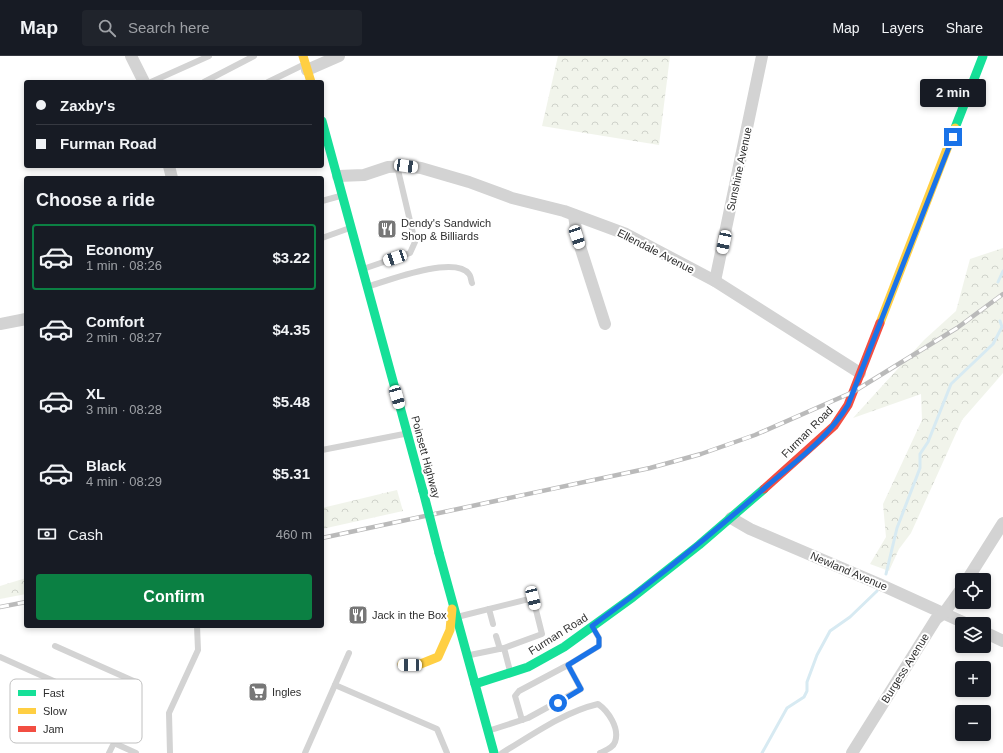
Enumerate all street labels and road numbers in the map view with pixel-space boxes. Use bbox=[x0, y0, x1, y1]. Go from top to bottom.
street label: Sunshine Avenue bbox=[724, 126, 754, 212]
street label: Ellendale Avenue bbox=[615, 226, 697, 276]
street label: Furman Road bbox=[779, 404, 835, 460]
street label: Poinsett Highway bbox=[409, 414, 443, 500]
street label: Newland Avenue bbox=[809, 549, 889, 593]
street label: Furman Road bbox=[526, 611, 590, 657]
street label: Burgess Avenue bbox=[879, 631, 931, 705]

